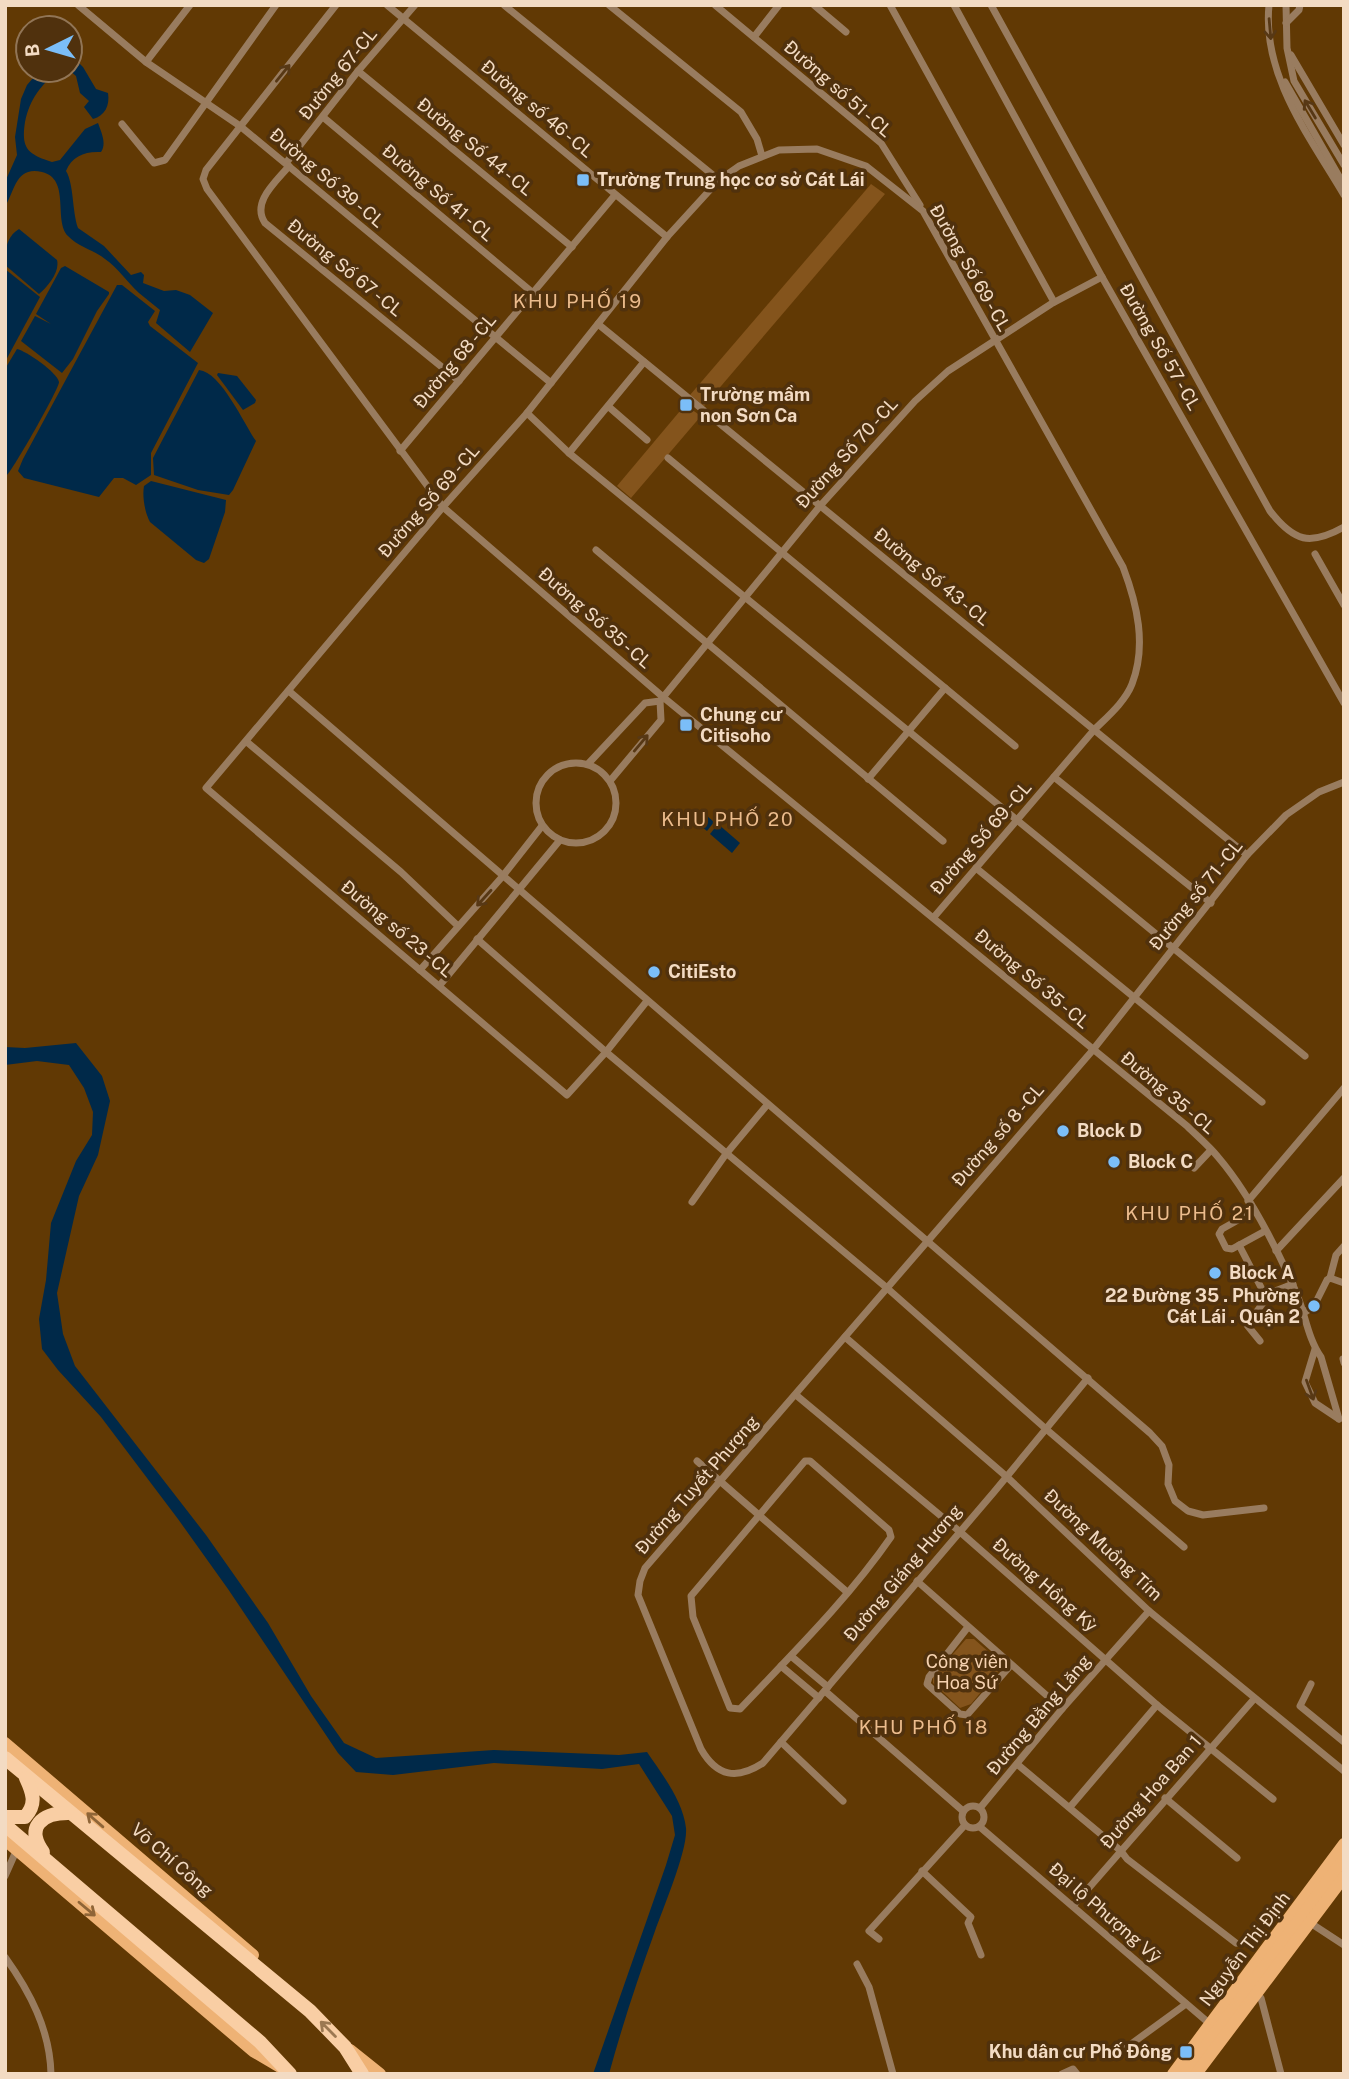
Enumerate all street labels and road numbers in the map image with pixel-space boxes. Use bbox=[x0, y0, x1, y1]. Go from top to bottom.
street label: Đường 67-CL bbox=[294, 24, 381, 124]
street label: Đường số 51 - CL bbox=[780, 36, 897, 141]
street label: Đường số 46 - CL bbox=[477, 55, 598, 162]
street label: Đường Số 44 - CL bbox=[413, 93, 538, 200]
street label: Đường Số 39 - CL bbox=[266, 124, 389, 232]
street label: Đường Số 41 - CL bbox=[378, 140, 498, 245]
street label: Đường Số 69 - CL bbox=[926, 201, 1015, 335]
street label: Đường Số 67 - CL bbox=[283, 215, 407, 321]
street label: Đường Số 57 - CL bbox=[1116, 280, 1205, 414]
street label: Đường 68 - CL bbox=[409, 309, 500, 412]
street label: Đường Số 70 - CL bbox=[791, 393, 902, 513]
street label: Đường Số 69 - CL bbox=[374, 440, 483, 562]
street label: Đường Số 43 - CL bbox=[870, 523, 995, 630]
street label: Đường Số 35 - CL bbox=[534, 563, 656, 673]
street label: Đường Số 69 - CL bbox=[926, 777, 1035, 899]
street label: Đường số 71 - CL bbox=[1145, 835, 1247, 954]
street label: Đường số 23 - CL bbox=[337, 876, 458, 982]
street label: Đường Số 35 - CL bbox=[971, 924, 1094, 1033]
street label: Đường 35 - CL bbox=[1117, 1047, 1220, 1138]
street label: Đường số 8 - CL bbox=[947, 1079, 1048, 1190]
street label: Đường Tuyết Phượng bbox=[631, 1411, 763, 1558]
street label: Đường Muồng Tím bbox=[1040, 1485, 1167, 1605]
street label: Đường Giáng Hương bbox=[839, 1500, 966, 1645]
street label: Đường Hồng Kỳ bbox=[989, 1533, 1102, 1636]
street label: Đường Bằng Lăng bbox=[982, 1650, 1095, 1779]
street label: Đường Hoa Ban 1 bbox=[1096, 1731, 1205, 1853]
street label: Võ Chí Công bbox=[127, 1818, 217, 1901]
street label: Đại lộ Phượng Vỹ bbox=[1045, 1858, 1166, 1967]
street label: Nguyễn Thị Định bbox=[1195, 1888, 1294, 2010]

